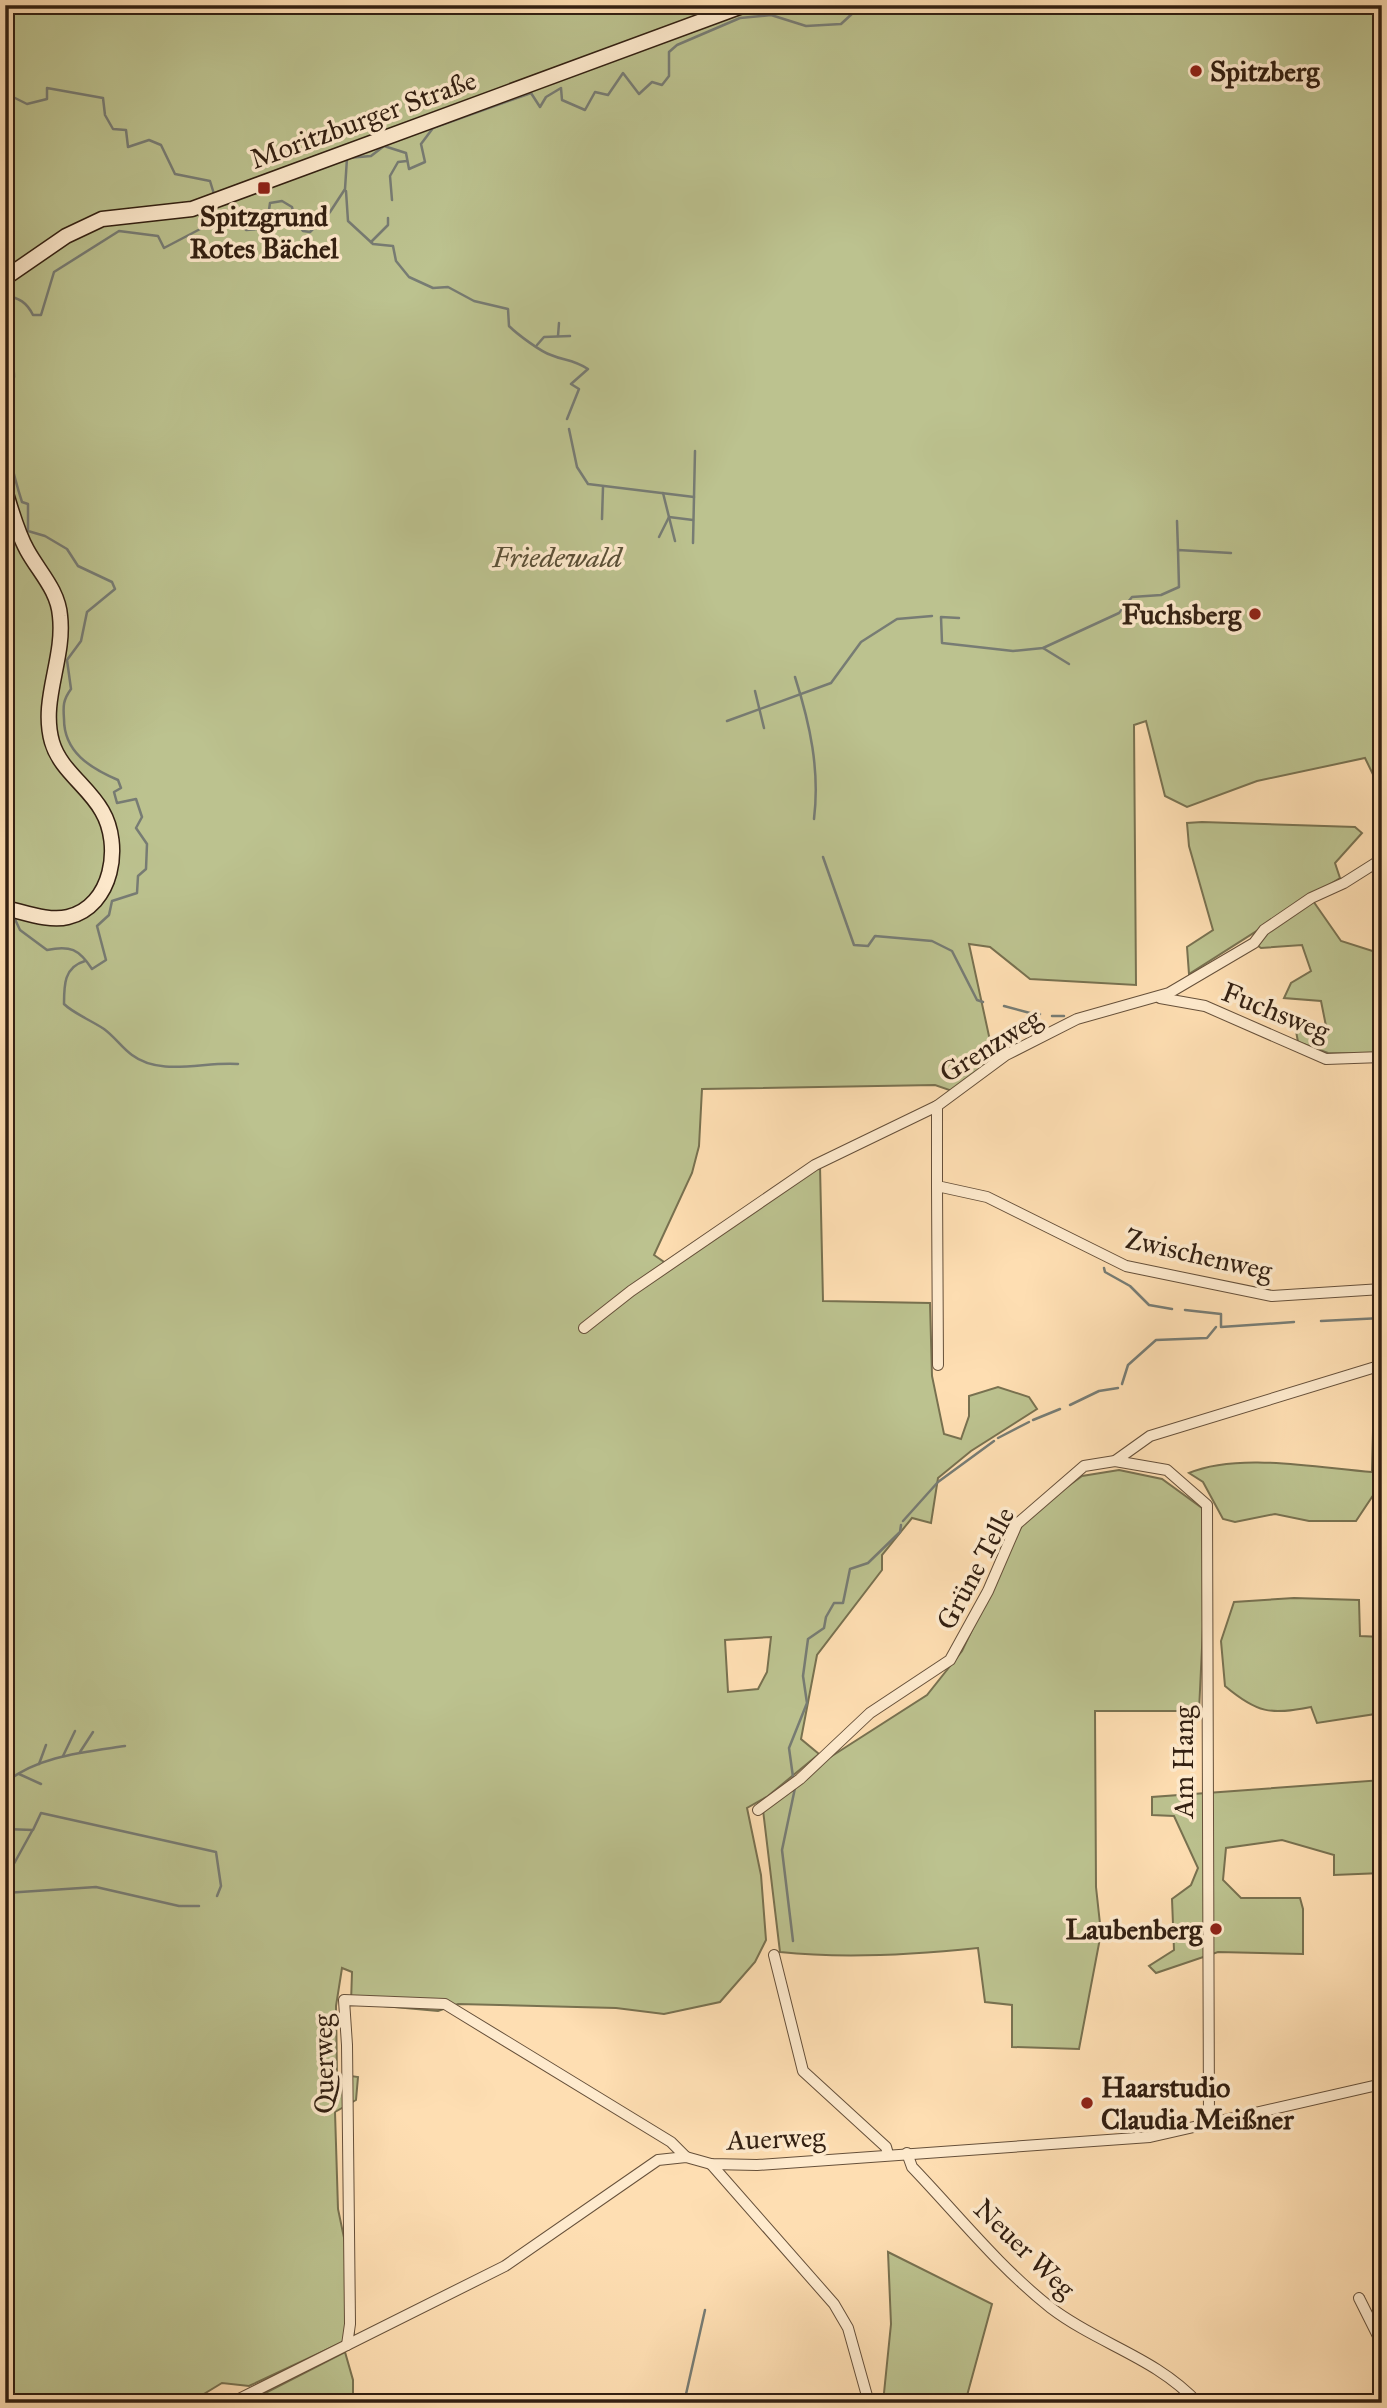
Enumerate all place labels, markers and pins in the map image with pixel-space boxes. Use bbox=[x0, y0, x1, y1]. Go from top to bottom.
place label: Spitzberg bbox=[1210, 54, 1320, 89]
marker: Spitzberg bbox=[1188, 63, 1204, 79]
marker: Spitzgrund Rotes Bächel bbox=[256, 180, 272, 196]
place label: Spitzgrund Rotes Bächel bbox=[190, 199, 339, 266]
place label: Fuchsberg bbox=[1122, 597, 1242, 632]
marker: Fuchsberg bbox=[1247, 606, 1263, 622]
place label: Laubenberg bbox=[1065, 1912, 1203, 1947]
marker: Laubenberg bbox=[1208, 1921, 1224, 1937]
place label: Haarstudio Claudia Meißner bbox=[1101, 2070, 1294, 2137]
marker: Haarstudio Claudia Meißner bbox=[1079, 2095, 1095, 2111]

